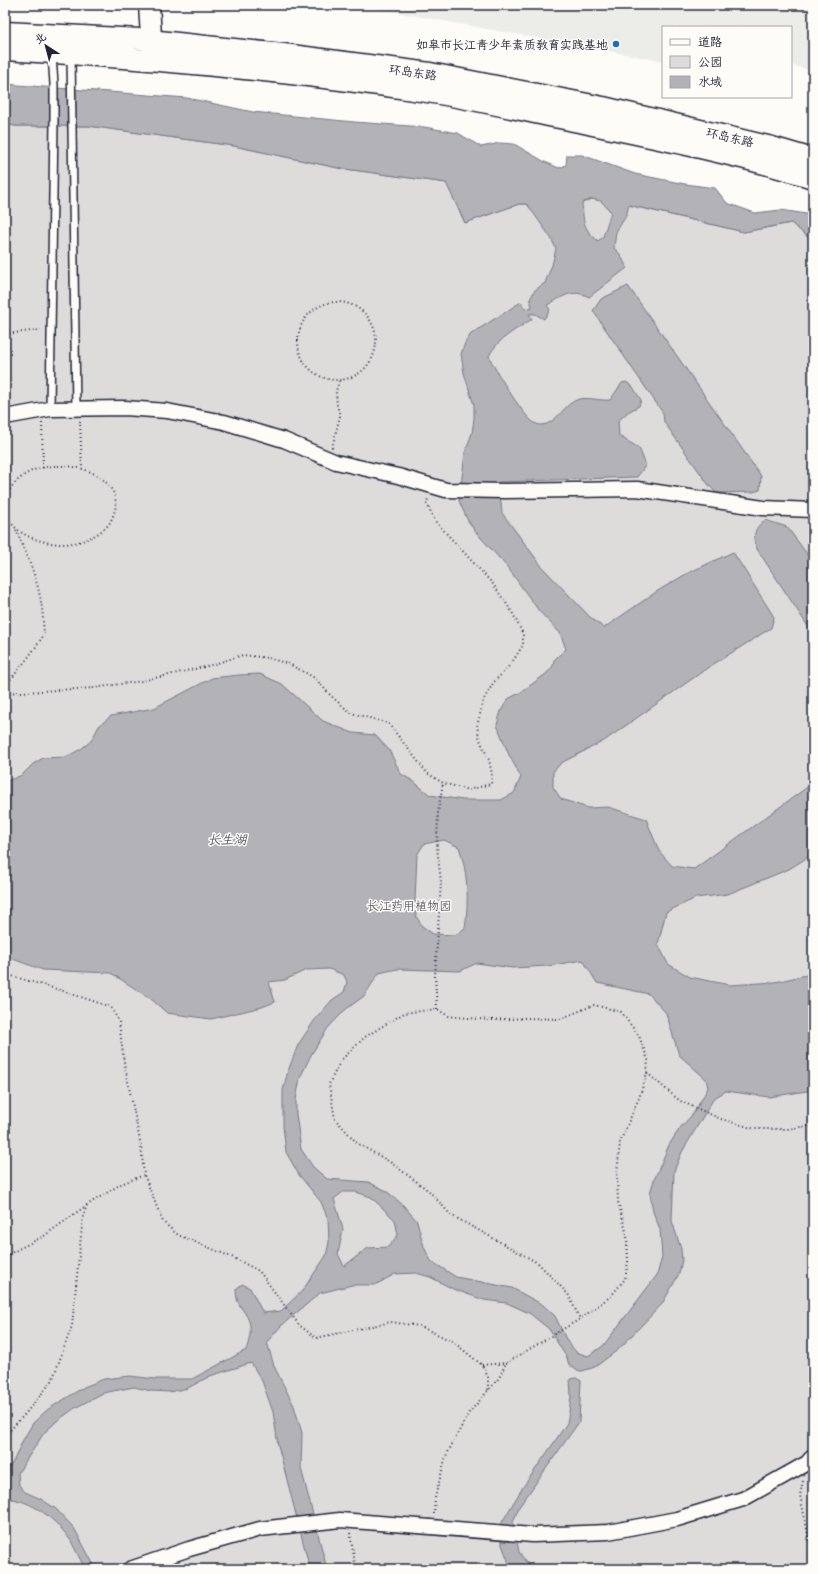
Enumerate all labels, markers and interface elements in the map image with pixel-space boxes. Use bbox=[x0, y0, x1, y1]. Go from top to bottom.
north arrow bbox=[26, 26, 66, 66]
legend bbox=[662, 26, 792, 98]
text: 北 bbox=[32, 29, 49, 47]
text: 道路 bbox=[698, 33, 722, 50]
place label: 如皋市长江青少年素质教育实践基地 bbox=[416, 36, 608, 53]
marker: 如皋市长江青少年素质教育实践基地 bbox=[611, 39, 621, 49]
text: 公园 bbox=[698, 53, 722, 70]
street label: 环岛东路 bbox=[388, 60, 438, 84]
text: 水域 bbox=[698, 73, 722, 90]
street label: 环岛东路 bbox=[705, 123, 755, 151]
water label: 长生湖 bbox=[207, 830, 248, 848]
park label: 长江药用植物园 bbox=[367, 897, 451, 914]

